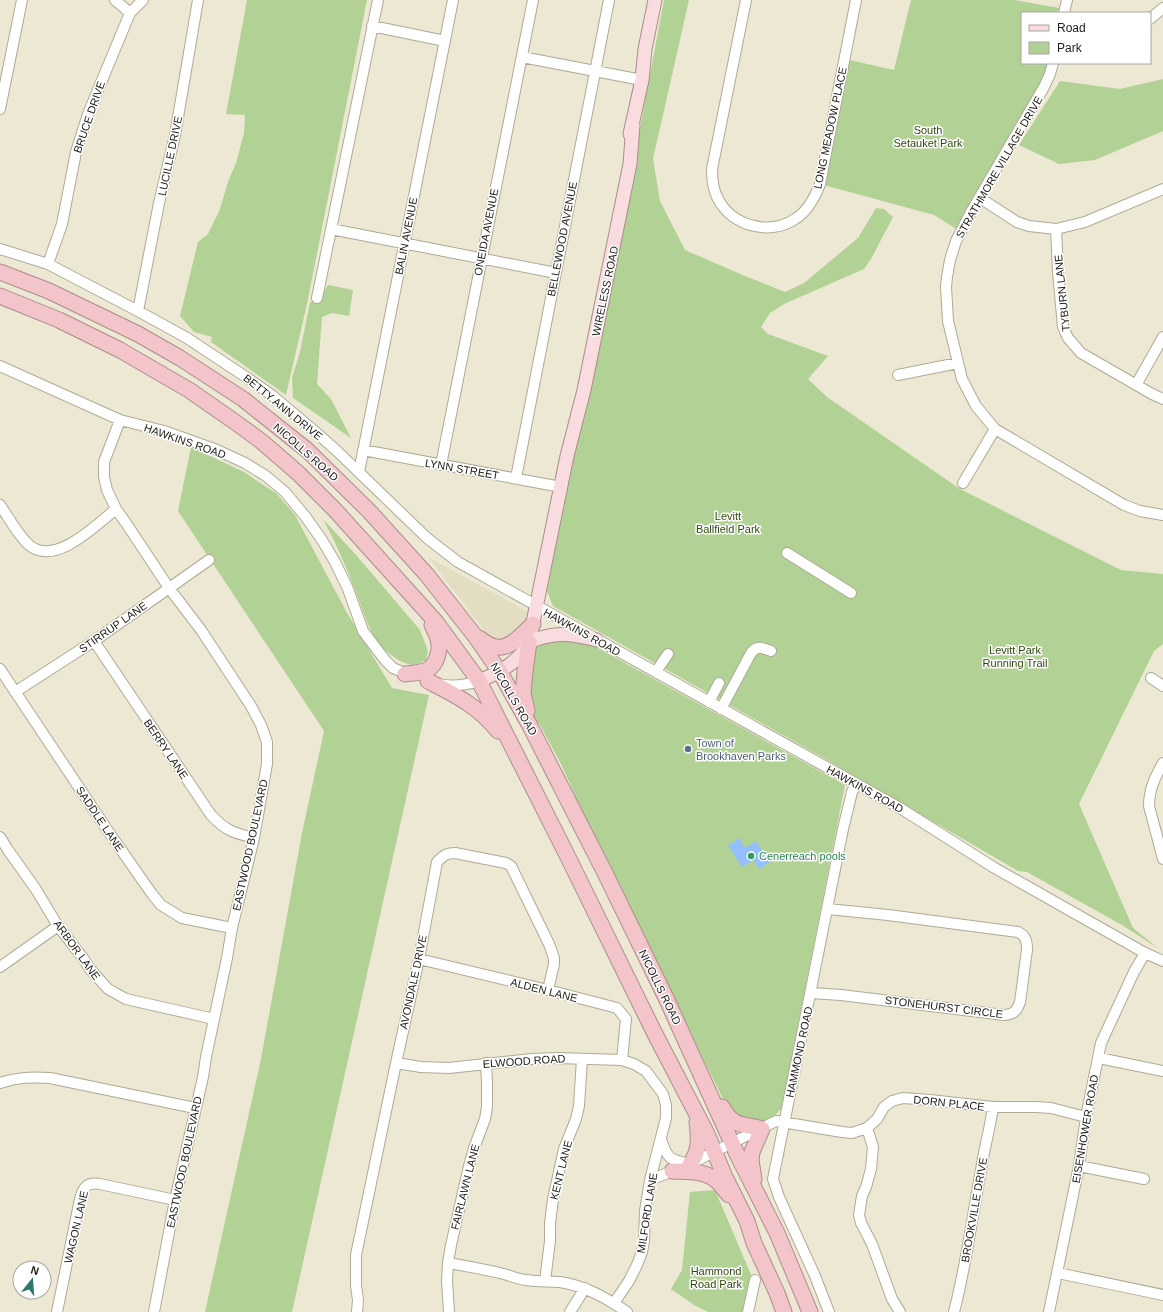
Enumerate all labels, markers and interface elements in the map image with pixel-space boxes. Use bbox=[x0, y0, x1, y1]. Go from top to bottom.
legend bbox=[1021, 12, 1151, 64]
text: Road bbox=[1057, 21, 1086, 35]
text: Park bbox=[1057, 41, 1083, 55]
street label: LONG MEADOW PLACE bbox=[811, 66, 849, 190]
street label: BRUCE DRIVE bbox=[71, 80, 107, 154]
street label: STRATHMORE VILLAGE DRIVE bbox=[953, 94, 1045, 240]
street label: LUCILLE DRIVE bbox=[156, 115, 184, 197]
park label: South Setauket Park bbox=[893, 124, 963, 149]
street label: BELLEWOOD AVENUE bbox=[545, 181, 579, 297]
street label: ONEIDA AVENUE bbox=[472, 187, 500, 277]
street label: BALIN AVENUE bbox=[393, 196, 419, 276]
street label: WIRELESS ROAD bbox=[590, 245, 620, 337]
street label: TYBURN LANE bbox=[1052, 254, 1072, 332]
street label: BETTY ANN DRIVE bbox=[241, 372, 325, 442]
street label: HAWKINS ROAD bbox=[143, 421, 228, 461]
street label: NICOLLS ROAD bbox=[271, 421, 341, 483]
street label: LYNN STREET bbox=[424, 457, 500, 481]
park label: Levitt Ballfield Park bbox=[696, 510, 761, 535]
street label: STIRRUP LANE bbox=[77, 599, 149, 655]
street label: HAWKINS ROAD bbox=[542, 606, 622, 658]
park label: Levitt Park Running Trail bbox=[983, 644, 1047, 669]
street label: NICOLLS ROAD bbox=[488, 661, 540, 738]
street label: BERRY LANE bbox=[142, 717, 190, 781]
place label: Town of Brookhaven Parks bbox=[696, 737, 786, 762]
marker: Town of Brookhaven Parks bbox=[683, 744, 693, 754]
street label: HAWKINS ROAD bbox=[825, 763, 905, 815]
street label: EASTWOOD BOULEVARD bbox=[230, 778, 270, 912]
street label: SADDLE LANE bbox=[74, 784, 126, 854]
place label: Cenerreach pools bbox=[759, 850, 846, 862]
marker: Cenerreach pools bbox=[746, 851, 756, 861]
street label: ARBOR LANE bbox=[51, 918, 103, 982]
street label: AVONDALE DRIVE bbox=[397, 934, 429, 1030]
street label: NICOLLS ROAD bbox=[637, 948, 683, 1026]
street label: ALDEN LANE bbox=[509, 976, 579, 1004]
street label: STONEHURST CIRCLE bbox=[884, 994, 1004, 1020]
street label: HAMMOND ROAD bbox=[783, 1005, 815, 1099]
street label: ELWOOD ROAD bbox=[482, 1052, 566, 1070]
street label: EISENHOWER ROAD bbox=[1070, 1074, 1100, 1184]
street label: DORN PLACE bbox=[913, 1093, 985, 1113]
street label: EASTWOOD BOULEVARD bbox=[164, 1095, 204, 1229]
street label: KENT LANE bbox=[548, 1139, 574, 1201]
street label: FAIRLAWN LANE bbox=[449, 1143, 481, 1231]
street label: BROOKVILLE DRIVE bbox=[959, 1157, 989, 1263]
street label: MILFORD LANE bbox=[635, 1172, 659, 1254]
street label: WAGON LANE bbox=[62, 1190, 90, 1264]
north arrow bbox=[12, 1260, 52, 1300]
text: N bbox=[29, 1264, 41, 1277]
park label: Hammond Road Park bbox=[690, 1265, 742, 1290]

